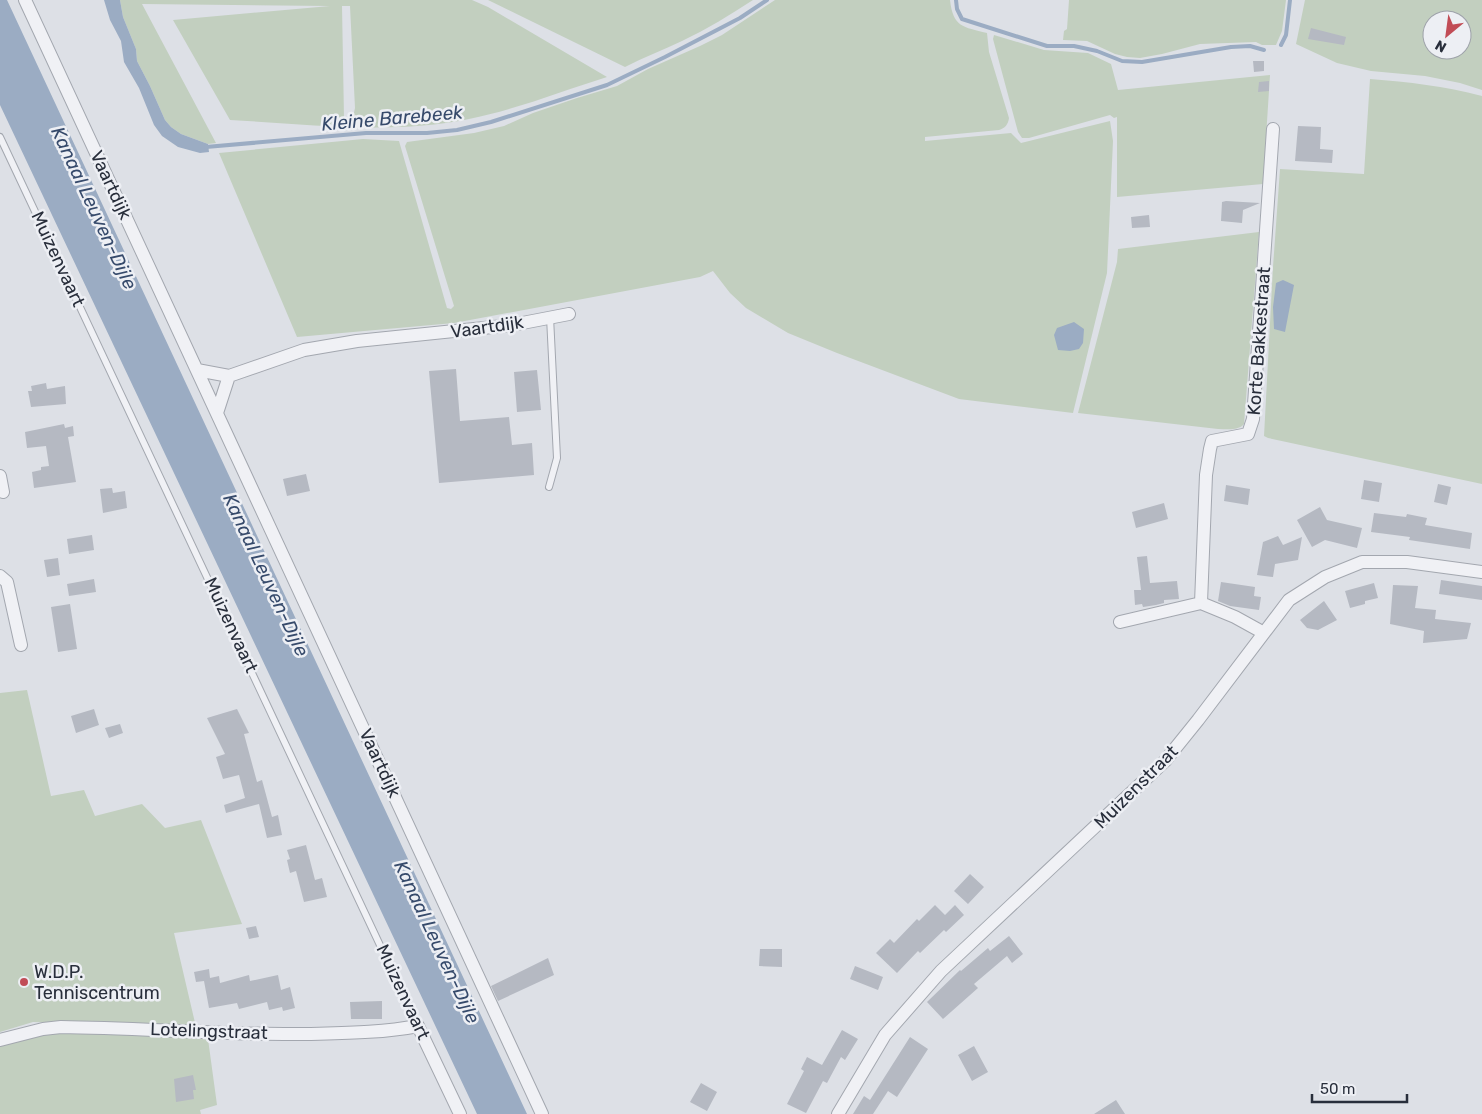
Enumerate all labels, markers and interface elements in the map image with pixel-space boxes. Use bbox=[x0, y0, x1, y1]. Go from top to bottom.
north arrow bbox=[1422, 10, 1472, 60]
text: N bbox=[1432, 36, 1449, 56]
water label: Kleine Barebeek bbox=[320, 100, 464, 136]
water label: Kanaal Leuven-Dijle bbox=[46, 123, 142, 293]
street label: Vaartdijk bbox=[86, 147, 137, 224]
street label: Muizenvaart bbox=[26, 208, 90, 310]
street label: Korte Bakkestraat bbox=[1243, 266, 1275, 416]
street label: Vaartdijk bbox=[449, 311, 526, 343]
water label: Kanaal Leuven-Dijle bbox=[218, 490, 314, 660]
street label: Muizenvaart bbox=[199, 574, 263, 676]
street label: Vaartdijk bbox=[355, 725, 406, 802]
street label: Muizenstraat bbox=[1090, 741, 1182, 833]
water label: Kanaal Leuven-Dijle bbox=[389, 857, 485, 1027]
street label: Muizenvaart bbox=[371, 941, 435, 1043]
place label: W.D.P. Tenniscentrum bbox=[34, 961, 160, 1004]
marker: W.D.P. Tenniscentrum bbox=[18, 976, 30, 988]
street label: Lotelingstraat bbox=[150, 1018, 268, 1044]
scale bar bbox=[1312, 1072, 1407, 1104]
text: 50 m bbox=[1320, 1080, 1355, 1098]

